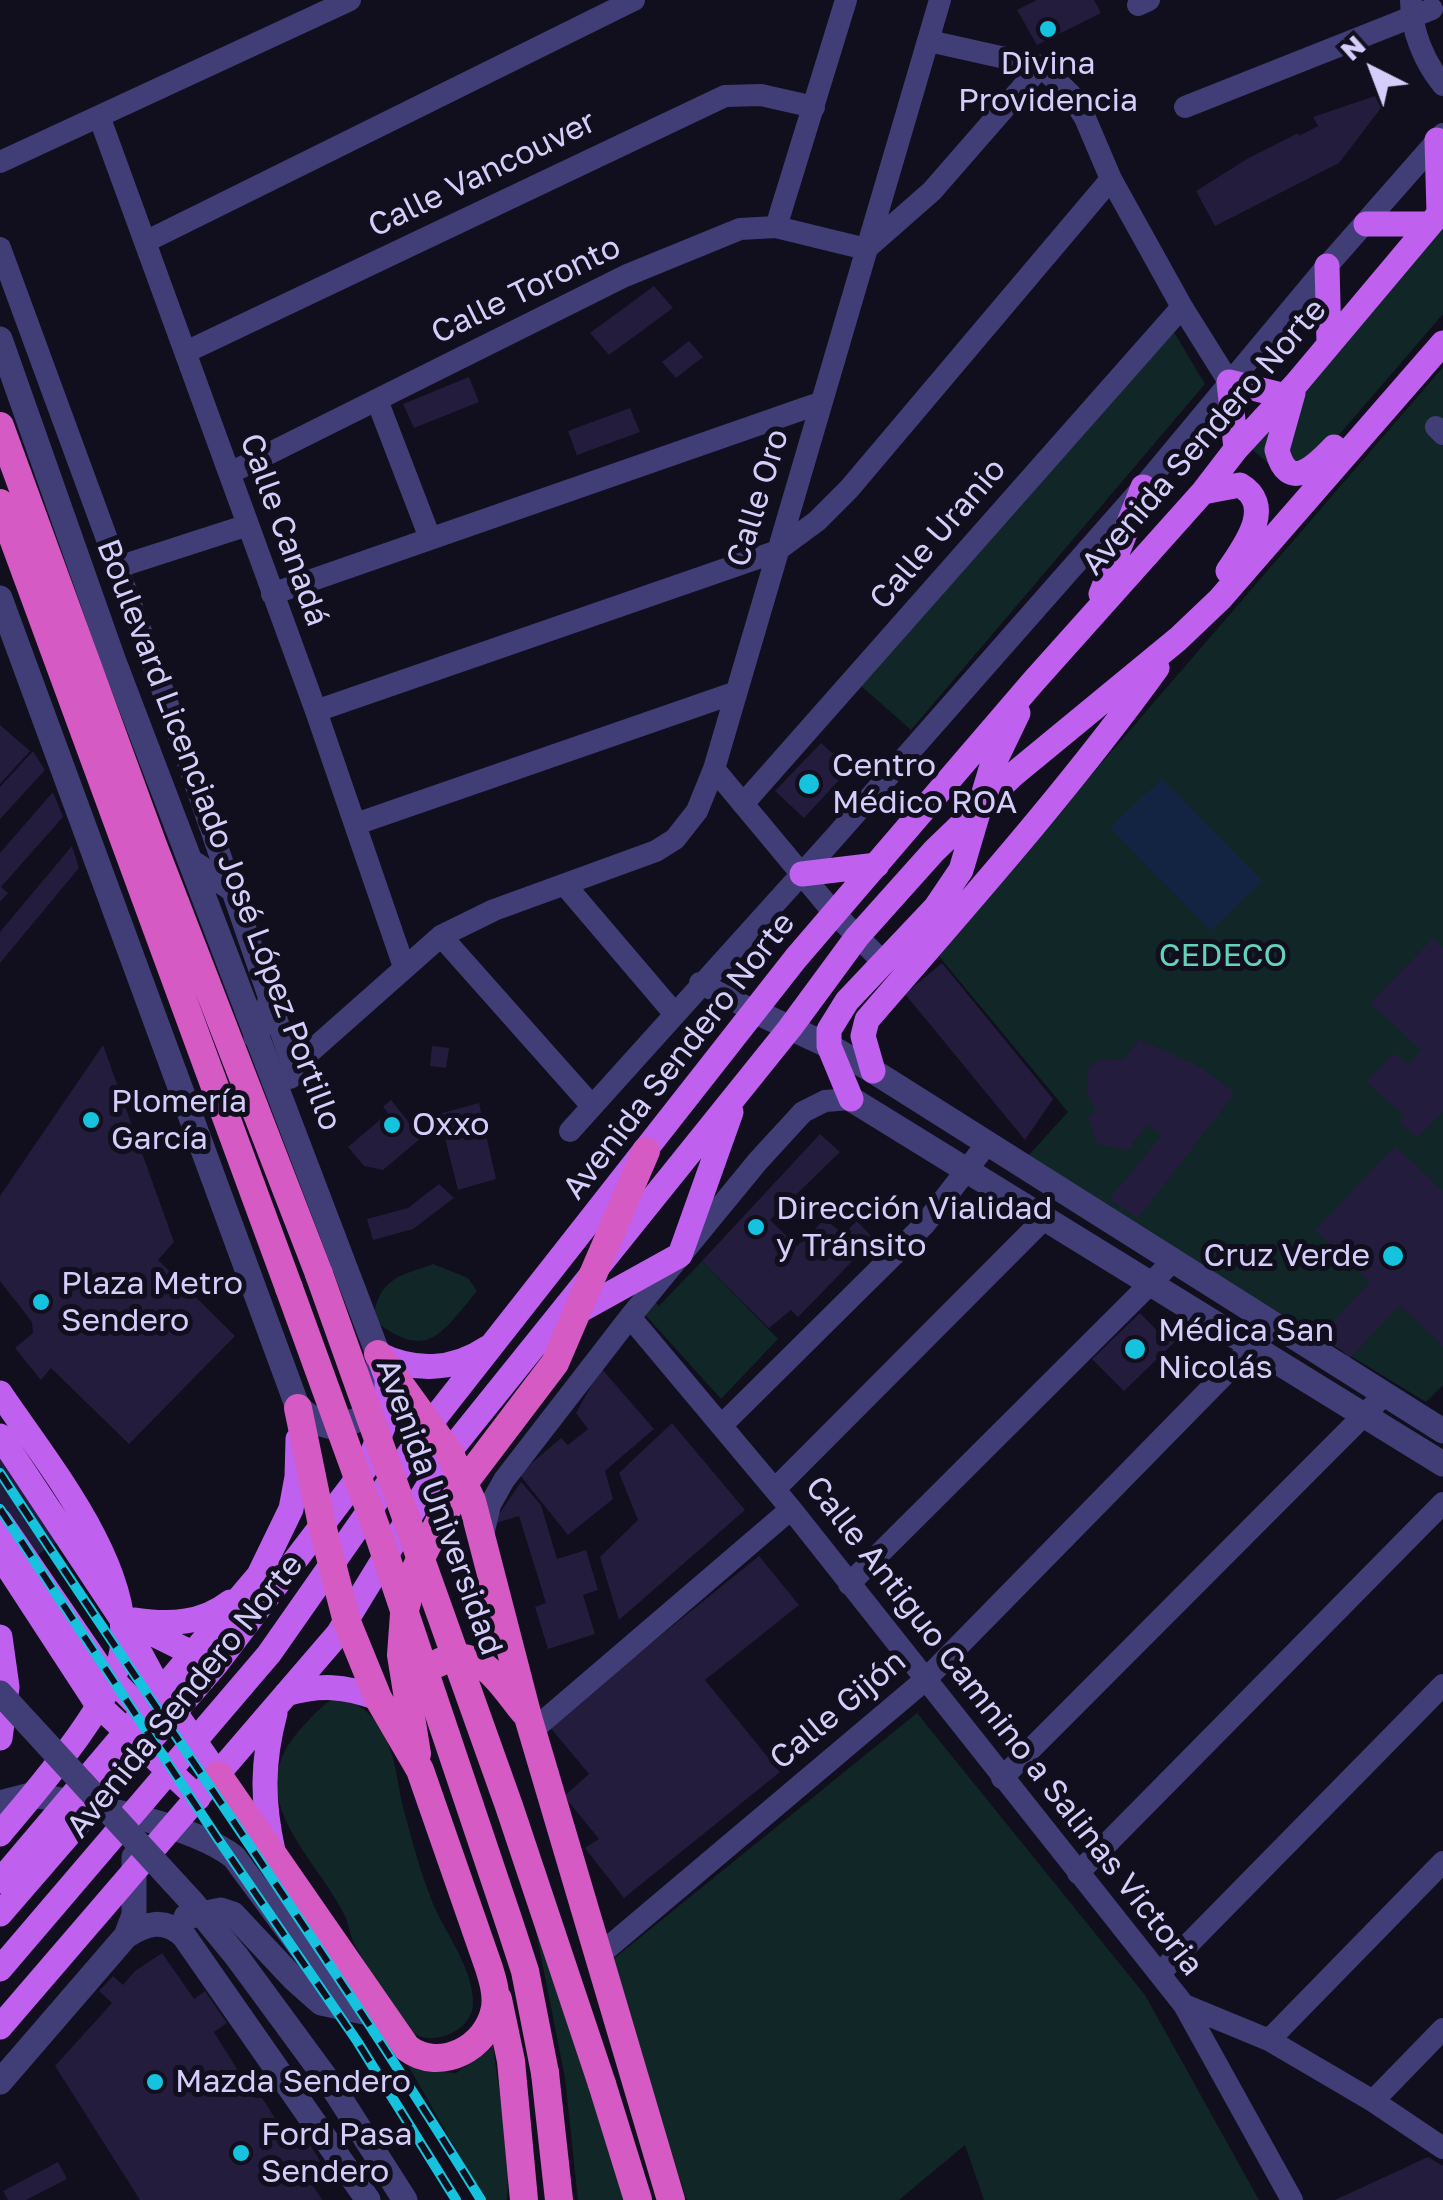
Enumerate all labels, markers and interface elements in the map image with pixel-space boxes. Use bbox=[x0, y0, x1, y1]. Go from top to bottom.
marker: Divina Providencia bbox=[1037, 18, 1059, 40]
north arrow bbox=[1323, 20, 1423, 120]
text: N bbox=[1334, 28, 1372, 67]
place label: Divina Providencia bbox=[958, 45, 1138, 120]
street label: Calle Vancouver bbox=[362, 102, 602, 246]
street label: Calle Toronto bbox=[425, 228, 627, 352]
street label: Avenida Sendero Norte bbox=[1073, 291, 1335, 583]
street label: Calle Oro bbox=[719, 425, 797, 571]
street label: Calle Canadá bbox=[231, 429, 337, 631]
street label: Calle Uranio bbox=[862, 451, 1014, 617]
street label: Boulevard Licenciado José López Portillo bbox=[88, 534, 350, 1136]
place label: Centro Médico ROA bbox=[832, 747, 1017, 822]
marker: Centro Médico ROA bbox=[796, 771, 822, 797]
street label: Avenida Sendero Norte bbox=[555, 905, 803, 1207]
park label: CEDECO bbox=[1159, 937, 1287, 975]
place label: Plomería García bbox=[111, 1083, 247, 1158]
place label: Oxxo bbox=[412, 1106, 489, 1144]
marker: Plomería García bbox=[80, 1109, 102, 1131]
marker: Oxxo bbox=[381, 1114, 403, 1136]
place label: Dirección Vialidad y Tránsito bbox=[776, 1190, 1052, 1265]
marker: Dirección Vialidad y Tránsito bbox=[745, 1216, 767, 1238]
place label: Cruz Verde bbox=[1204, 1237, 1370, 1275]
marker: Cruz Verde bbox=[1380, 1243, 1406, 1269]
place label: Plaza Metro Sendero bbox=[61, 1265, 243, 1340]
marker: Plaza Metro Sendero bbox=[30, 1291, 52, 1313]
place label: Médica San Nicolás bbox=[1158, 1312, 1334, 1387]
marker: Médica San Nicolás bbox=[1122, 1336, 1148, 1362]
street label: Avenida Universidad bbox=[368, 1354, 510, 1660]
street label: Calle Antiguo Camnino a Salinas Victoria bbox=[797, 1469, 1211, 1983]
street label: Avenida Sendero Norte bbox=[59, 1546, 311, 1846]
street label: Calle Gijón bbox=[762, 1642, 914, 1778]
place label: Mazda Sendero bbox=[175, 2063, 411, 2101]
marker: Mazda Sendero bbox=[144, 2071, 166, 2093]
place label: Ford Pasa Sendero bbox=[261, 2116, 413, 2191]
marker: Ford Pasa Sendero bbox=[230, 2142, 252, 2164]

